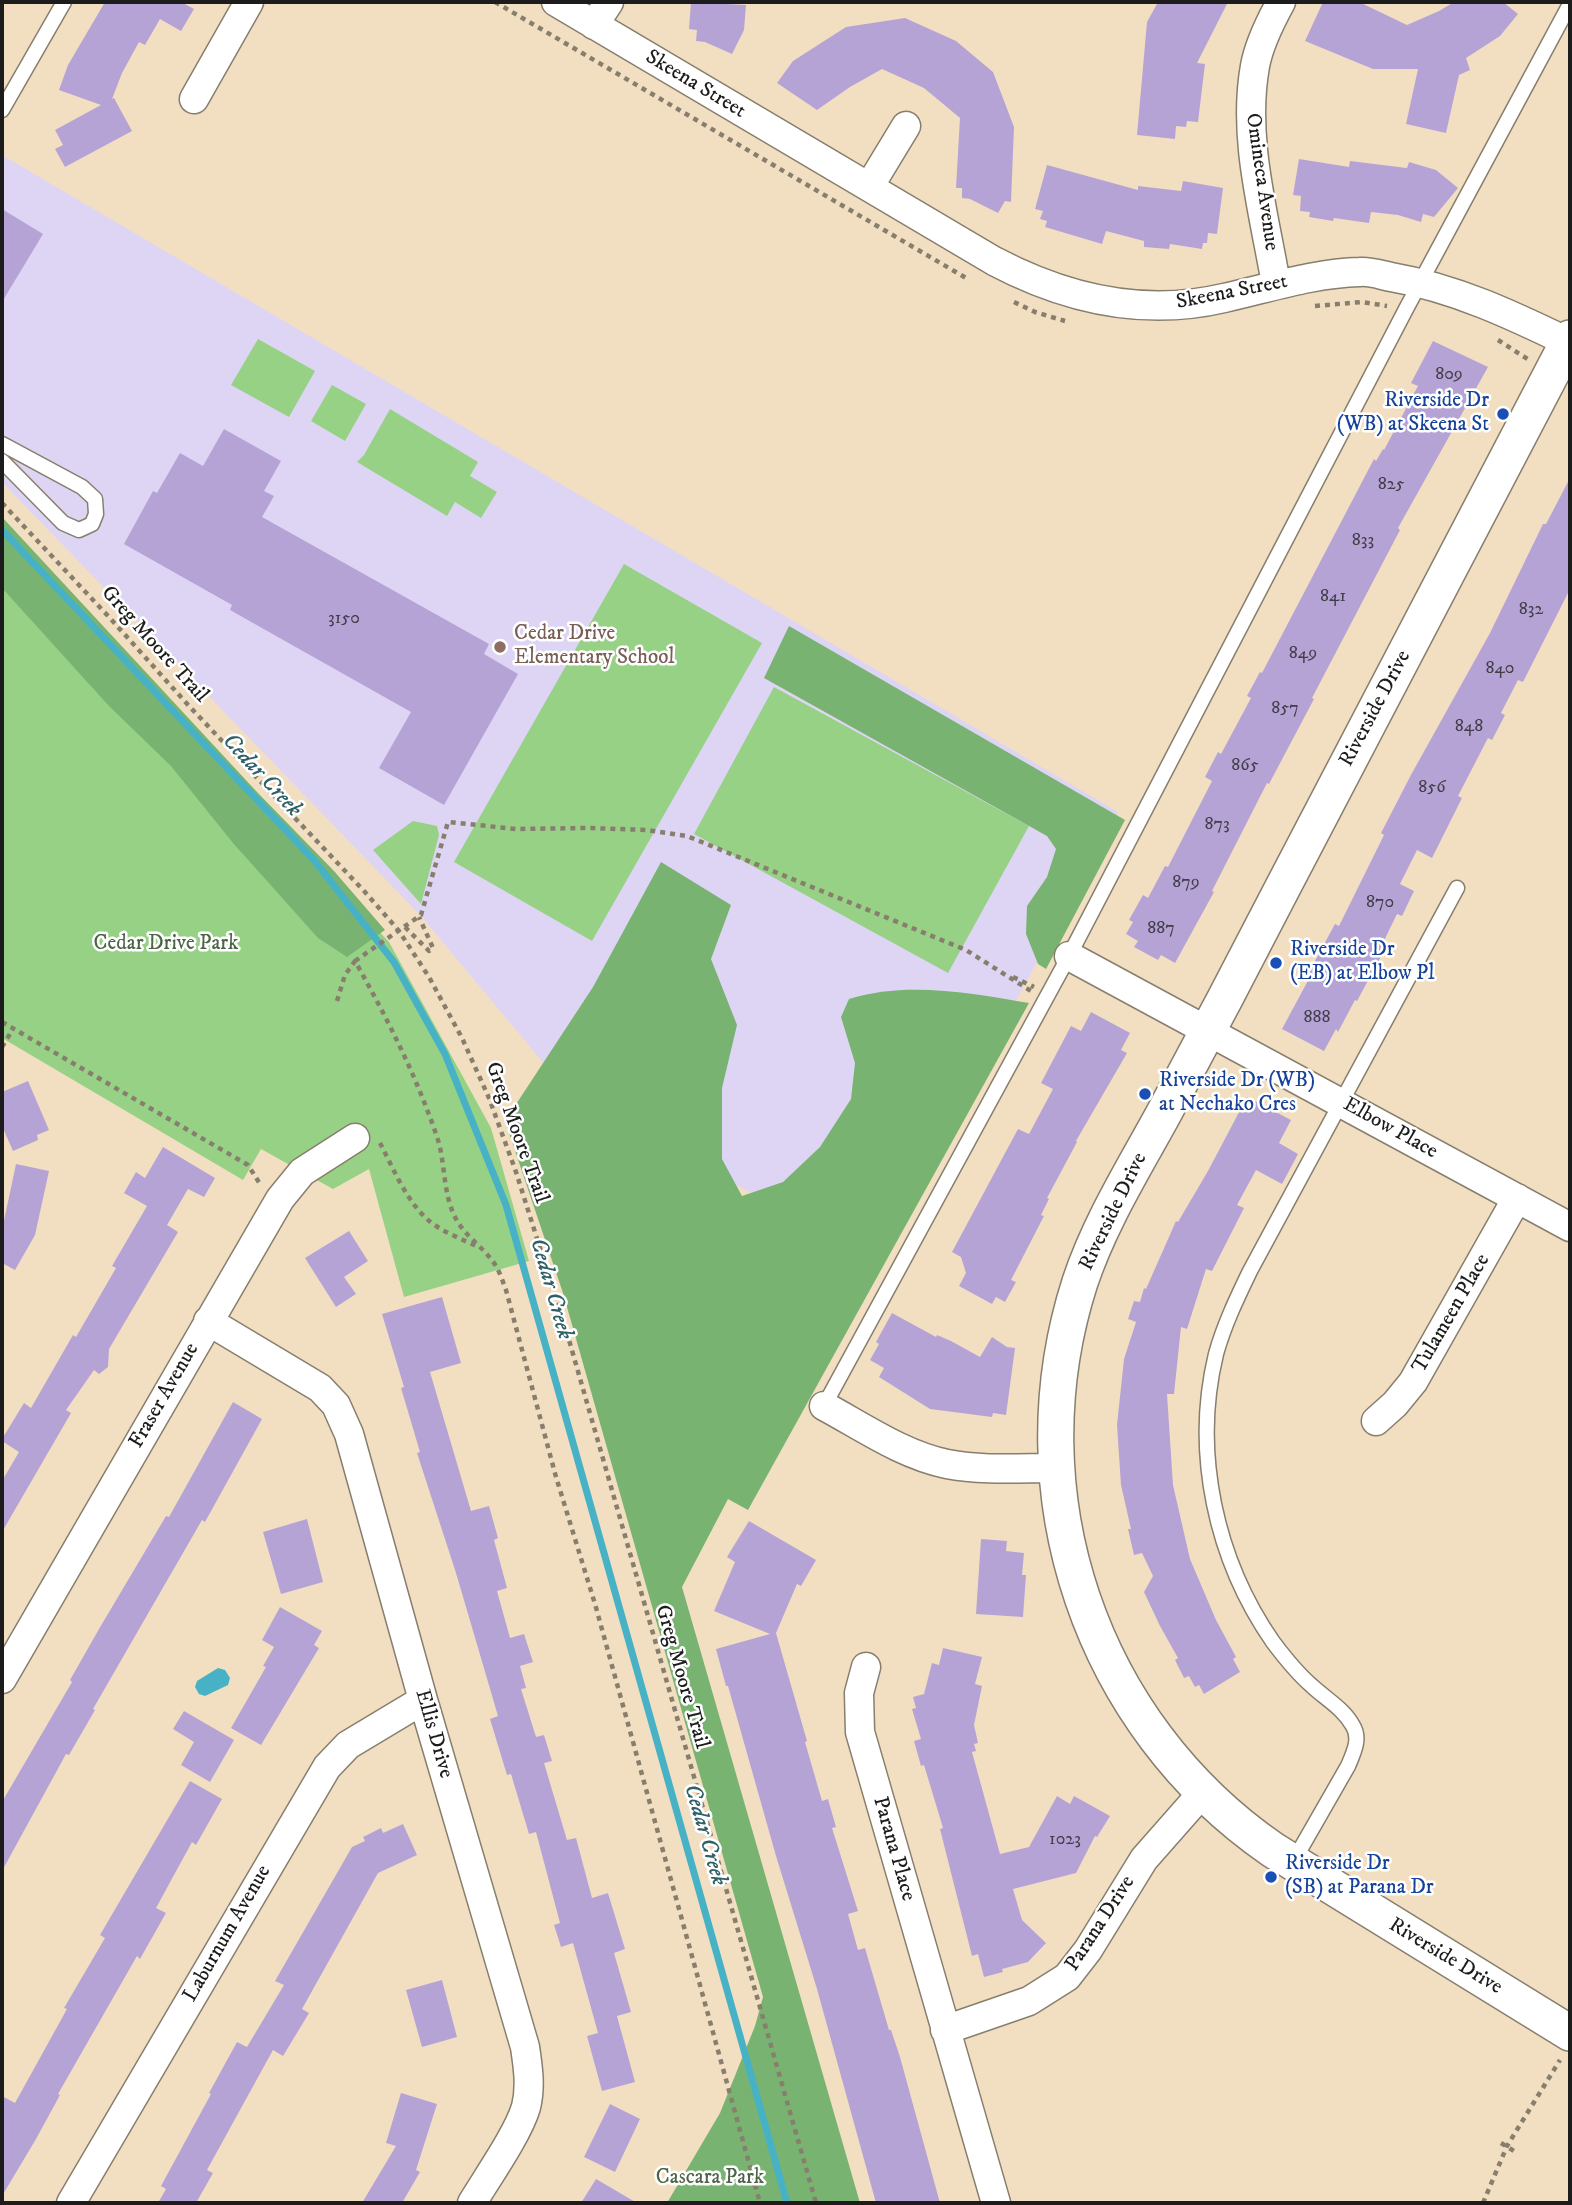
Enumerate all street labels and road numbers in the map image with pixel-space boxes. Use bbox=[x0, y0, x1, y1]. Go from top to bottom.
street label: Skeena Street bbox=[640, 45, 750, 125]
street label: Omineca Avenue bbox=[1239, 112, 1283, 252]
street label: Skeena Street bbox=[1174, 270, 1290, 316]
street label: Greg Moore Trail bbox=[95, 581, 213, 709]
street label: Riverside Drive bbox=[1335, 647, 1417, 771]
street label: Greg Moore Trail bbox=[479, 1059, 553, 1207]
street label: Elbow Place bbox=[1338, 1093, 1442, 1165]
street label: Riverside Drive bbox=[1075, 1149, 1153, 1275]
street label: Tulameen Place bbox=[1408, 1250, 1496, 1378]
street label: Fraser Avenue bbox=[125, 1339, 205, 1453]
street label: Greg Moore Trail bbox=[648, 1602, 714, 1752]
street label: Ellis Drive bbox=[408, 1687, 458, 1781]
street label: Parana Place bbox=[866, 1794, 920, 1904]
street label: Laburnum Avenue bbox=[179, 1861, 277, 2007]
street label: Parana Drive bbox=[1061, 1871, 1141, 1977]
street label: Riverside Drive bbox=[1384, 1913, 1506, 2001]

